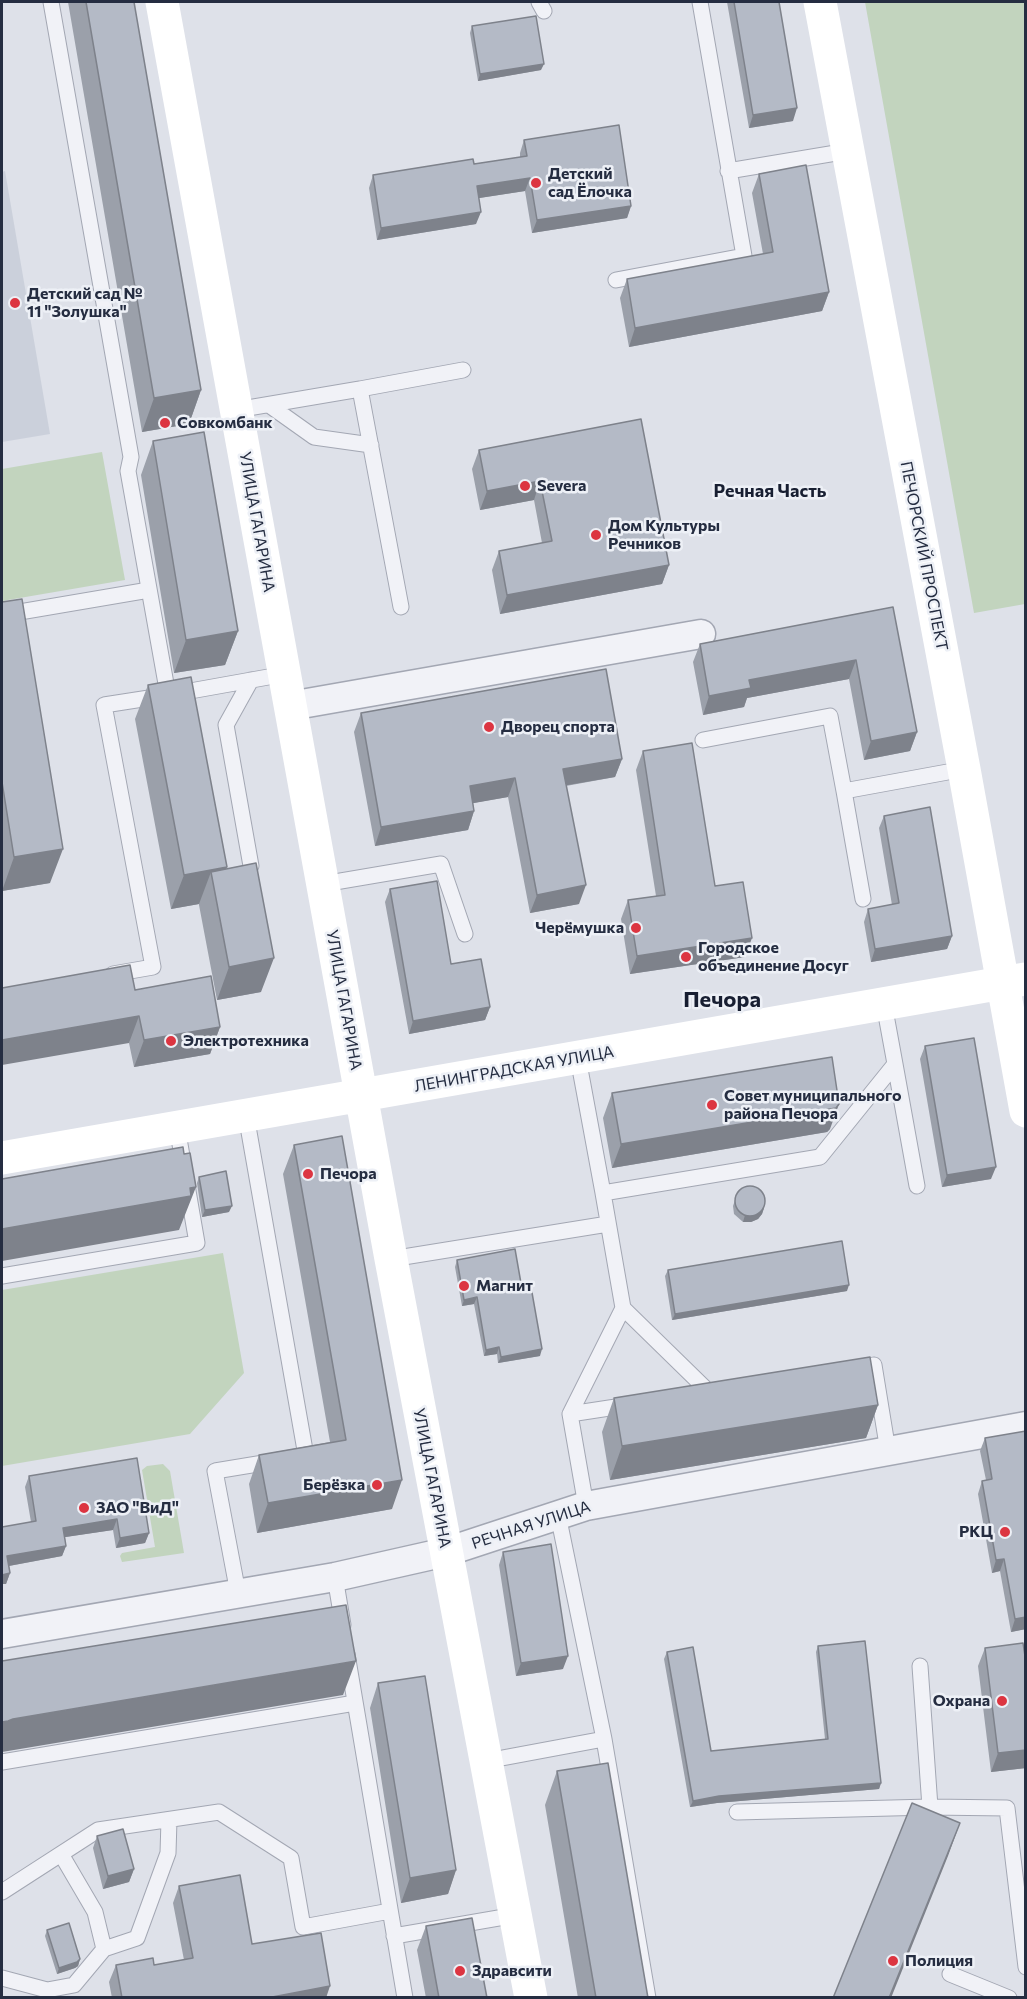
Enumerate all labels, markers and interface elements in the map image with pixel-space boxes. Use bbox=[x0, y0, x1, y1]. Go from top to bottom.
place label: Детский сад Ёлочка bbox=[548, 164, 632, 202]
marker: Детский сад Ёлочка bbox=[529, 176, 543, 190]
place label: Детский сад № 11 "Золушка" bbox=[27, 284, 142, 322]
marker: Детский сад № 11 "Золушка" bbox=[8, 296, 22, 310]
place label: Совкомбанк bbox=[177, 413, 273, 433]
marker: Совкомбанк bbox=[158, 416, 172, 430]
street label: УЛИЦА ГАГАРИНА bbox=[235, 450, 279, 594]
street label: ПЕЧОРСКИЙ ПРОСПЕКТ bbox=[896, 460, 952, 652]
place label: Severa bbox=[537, 476, 586, 496]
marker: Severa bbox=[518, 479, 532, 493]
district label: Речная Часть bbox=[713, 480, 827, 502]
place label: Дом Культуры Речников bbox=[608, 516, 720, 554]
marker: Дом Культуры Речников bbox=[589, 528, 603, 542]
place label: Дворец спорта bbox=[501, 717, 615, 737]
marker: Дворец спорта bbox=[482, 720, 496, 734]
place label: Черёмушка bbox=[535, 918, 624, 938]
marker: Черёмушка bbox=[629, 921, 643, 935]
street label: УЛИЦА ГАГАРИНА bbox=[322, 928, 366, 1072]
place label: Городское объединение Досуг bbox=[698, 938, 849, 976]
marker: Городское объединение Досуг bbox=[679, 950, 693, 964]
district label: Печора bbox=[683, 987, 761, 1013]
place label: Электротехника bbox=[183, 1031, 309, 1051]
marker: Электротехника bbox=[164, 1034, 178, 1048]
street label: ЛЕНИНГРАДСКАЯ УЛИЦА bbox=[413, 1042, 615, 1096]
place label: Совет муниципального района Печора bbox=[724, 1086, 902, 1124]
marker: Совет муниципального района Печора bbox=[705, 1098, 719, 1112]
place label: Печора bbox=[320, 1164, 377, 1184]
marker: Печора bbox=[301, 1167, 315, 1181]
place label: Магнит bbox=[476, 1276, 533, 1296]
marker: Магнит bbox=[457, 1279, 471, 1293]
street label: УЛИЦА ГАГАРИНА bbox=[409, 1406, 455, 1550]
place label: Берёзка bbox=[303, 1475, 365, 1495]
marker: Берёзка bbox=[370, 1478, 384, 1492]
street label: РЕЧНАЯ УЛИЦА bbox=[469, 1497, 593, 1553]
place label: ЗАО "ВиД" bbox=[96, 1498, 179, 1518]
marker: ЗАО "ВиД" bbox=[77, 1501, 91, 1515]
place label: РКЦ bbox=[959, 1522, 993, 1542]
marker: РКЦ bbox=[998, 1525, 1012, 1539]
place label: Охрана bbox=[933, 1691, 990, 1711]
marker: Охрана bbox=[995, 1694, 1009, 1708]
place label: Полиция bbox=[905, 1951, 973, 1971]
marker: Полиция bbox=[886, 1954, 900, 1968]
place label: Здравсити bbox=[472, 1961, 552, 1981]
marker: Здравсити bbox=[453, 1964, 467, 1978]

